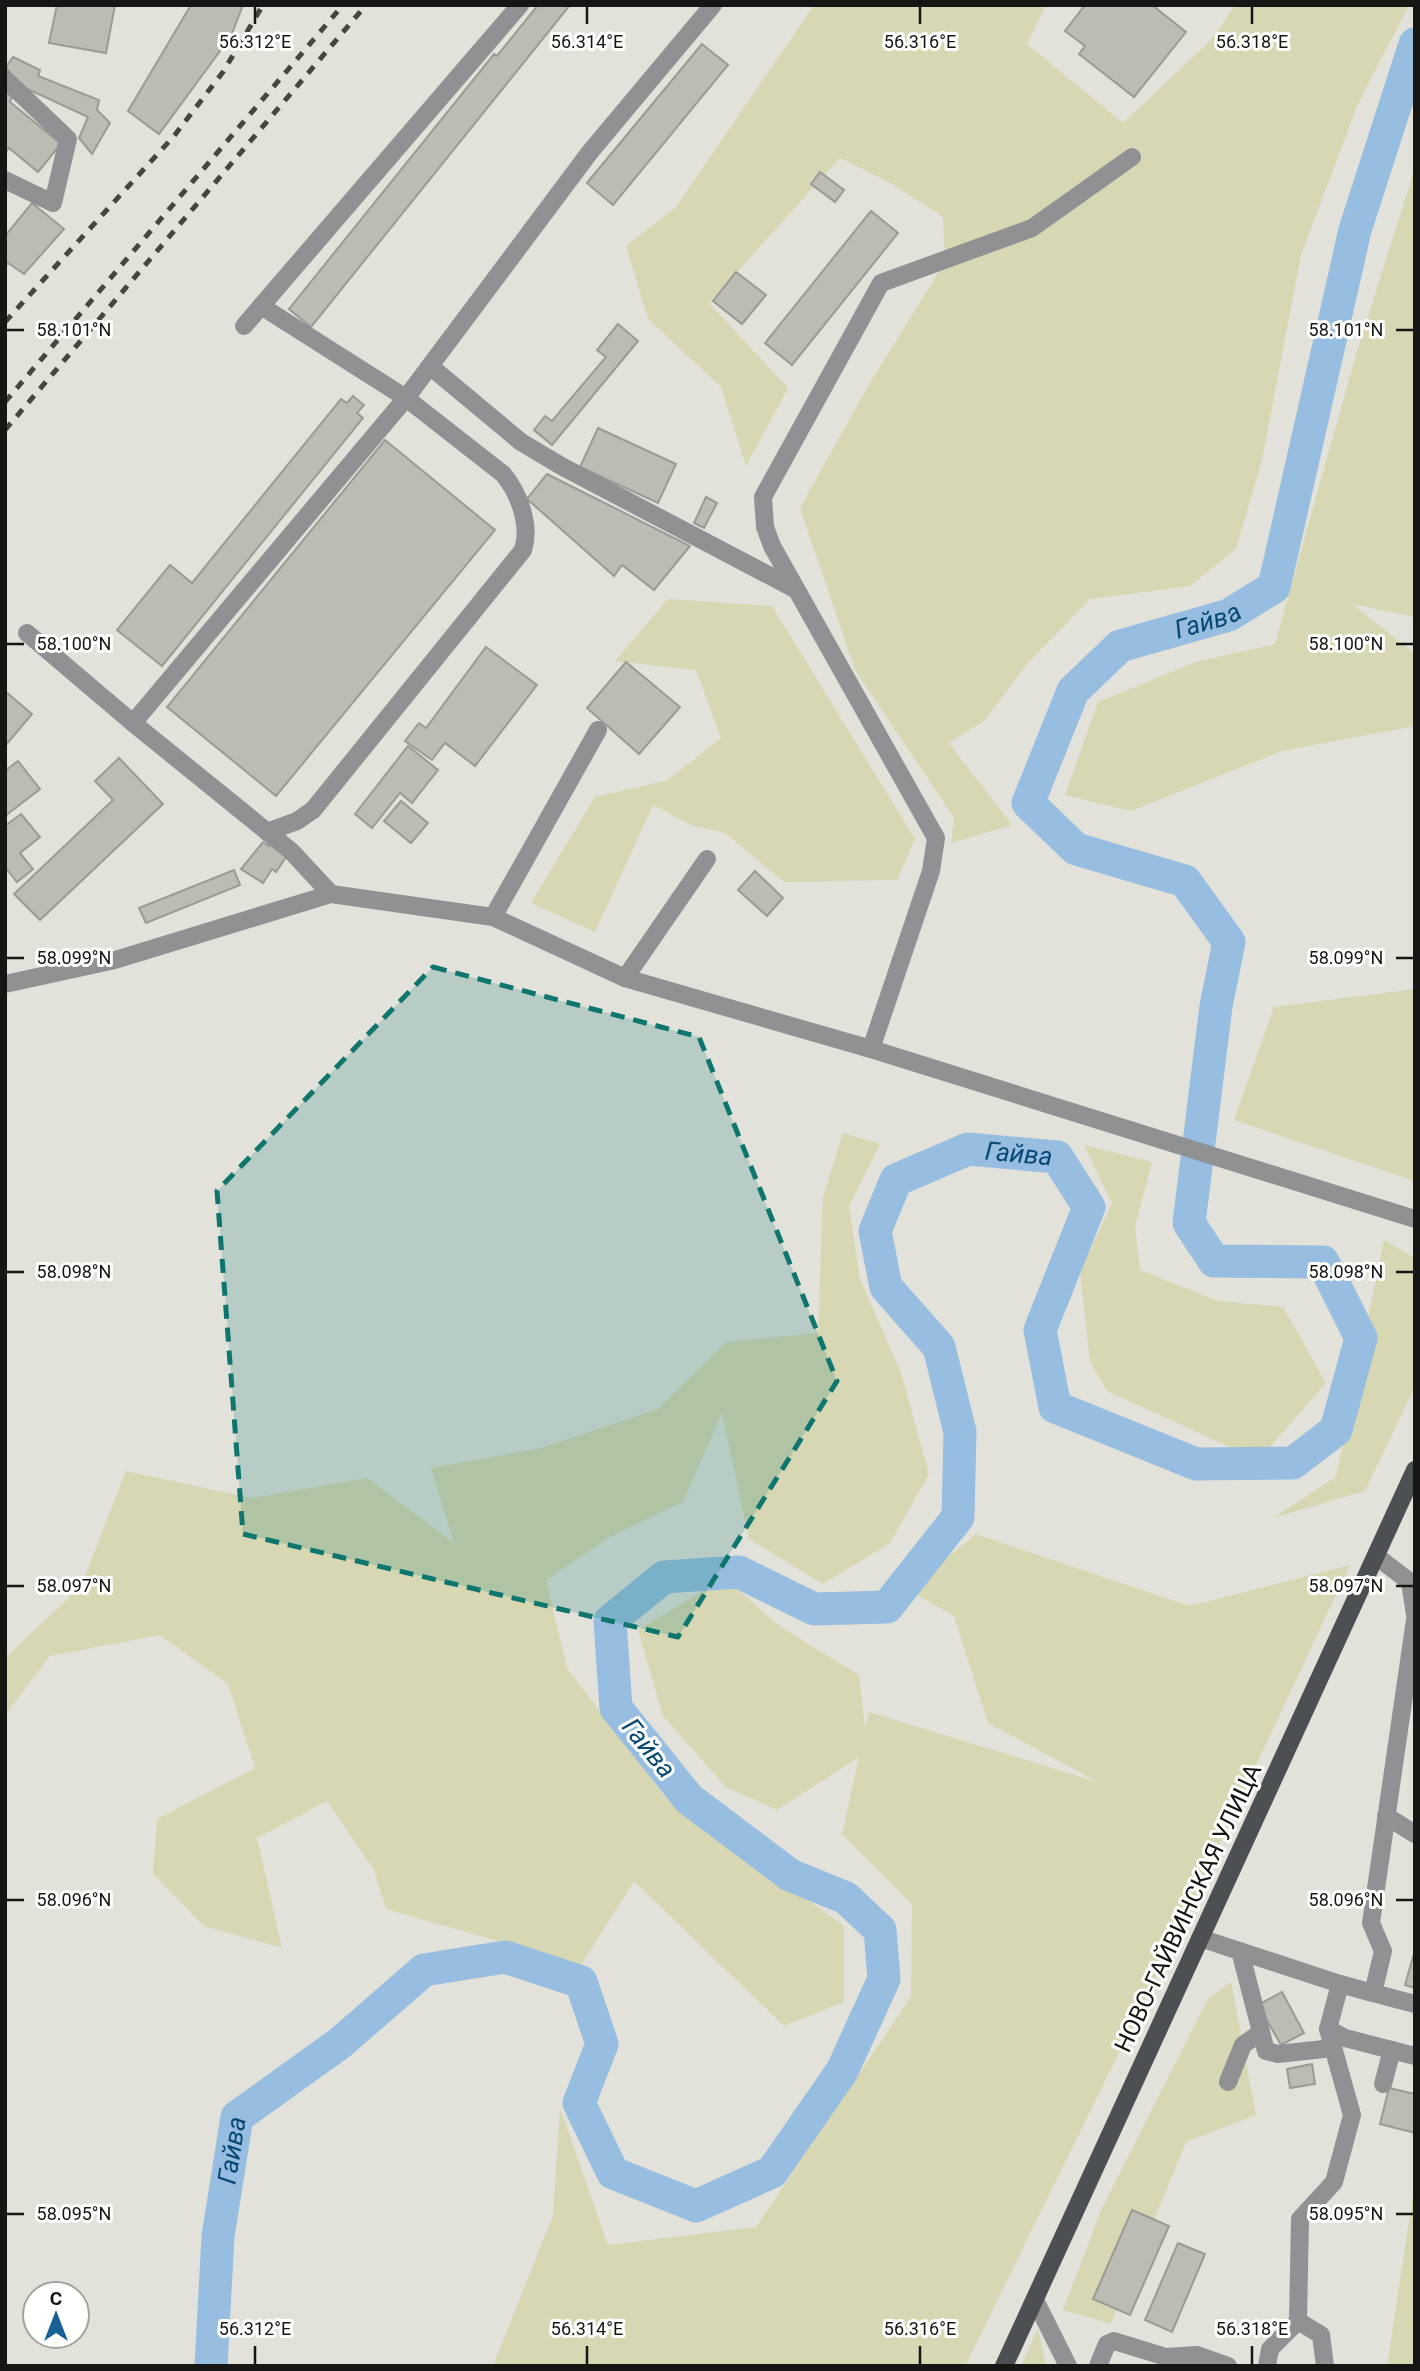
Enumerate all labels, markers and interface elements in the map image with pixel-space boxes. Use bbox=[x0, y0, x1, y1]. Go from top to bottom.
text: 56.312°E bbox=[219, 31, 291, 52]
text: 56.314°E bbox=[551, 31, 623, 52]
text: 56.316°E bbox=[884, 31, 956, 52]
text: 56.318°E bbox=[1216, 31, 1288, 52]
text: 58.101°N bbox=[37, 319, 111, 340]
text: 58.101°N bbox=[1309, 319, 1383, 340]
water label: Гайва bbox=[1171, 596, 1247, 645]
text: 58.100°N bbox=[37, 633, 111, 654]
text: 58.100°N bbox=[1309, 633, 1383, 654]
text: 58.099°N bbox=[37, 947, 111, 968]
text: 58.099°N bbox=[1309, 947, 1383, 968]
water label: Гайва bbox=[984, 1136, 1054, 1172]
text: 58.098°N bbox=[37, 1261, 111, 1282]
text: 58.098°N bbox=[1309, 1261, 1383, 1282]
text: 58.097°N bbox=[37, 1575, 111, 1596]
text: 58.097°N bbox=[1309, 1575, 1383, 1596]
water label: Гайва bbox=[616, 1712, 682, 1784]
street label: НОВО-ГАЙВИНСКАЯ УЛИЦА bbox=[1109, 1759, 1267, 2057]
text: 58.096°N bbox=[37, 1889, 111, 1910]
text: 58.096°N bbox=[1309, 1889, 1383, 1910]
water label: Гайва bbox=[212, 2114, 252, 2186]
text: 58.095°N bbox=[37, 2203, 111, 2224]
text: 58.095°N bbox=[1309, 2203, 1383, 2224]
north arrow bbox=[21, 2280, 91, 2350]
text: С bbox=[50, 2287, 62, 2310]
text: 56.312°E bbox=[219, 2318, 291, 2339]
text: 56.314°E bbox=[551, 2318, 623, 2339]
text: 56.316°E bbox=[884, 2318, 956, 2339]
text: 56.318°E bbox=[1216, 2318, 1288, 2339]

